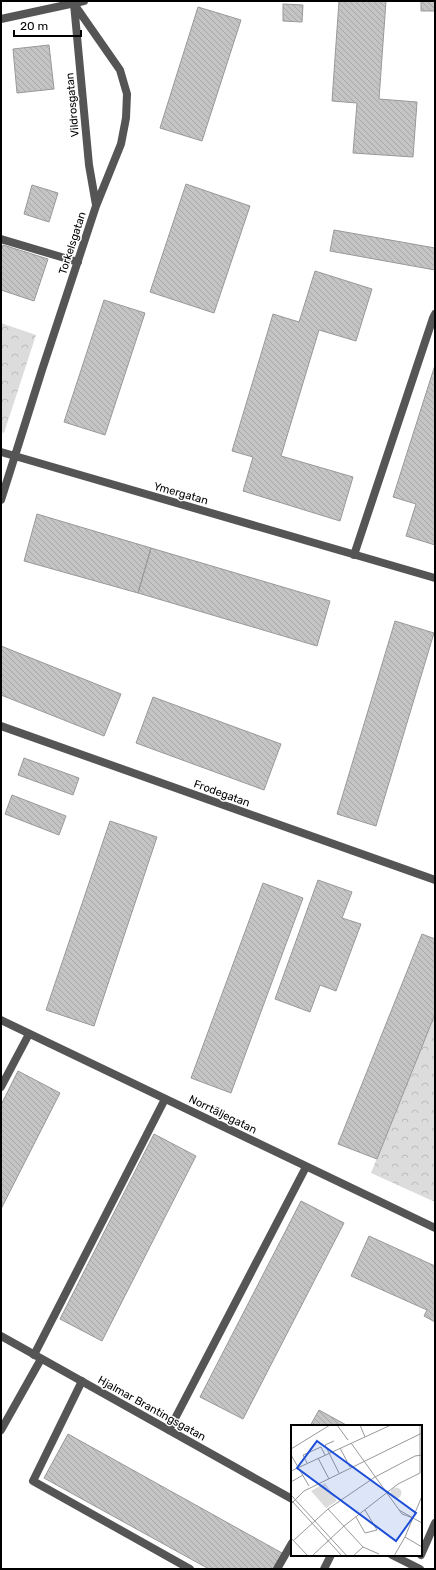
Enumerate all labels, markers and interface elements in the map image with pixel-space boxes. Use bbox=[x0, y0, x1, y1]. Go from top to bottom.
scale bar bbox=[14, 12, 81, 38]
text: 20 m bbox=[20, 19, 48, 33]
street label: Vildrosgatan bbox=[63, 72, 82, 138]
street label: Torkelsgatan bbox=[56, 210, 89, 276]
street label: Ymergatan bbox=[152, 480, 210, 507]
street label: Frodegatan bbox=[192, 777, 252, 810]
street label: Norrtäljegatan bbox=[187, 1092, 259, 1137]
street label: Hjalmar Brantingsgatan bbox=[95, 1373, 208, 1444]
inset map bbox=[291, 1425, 422, 1556]

